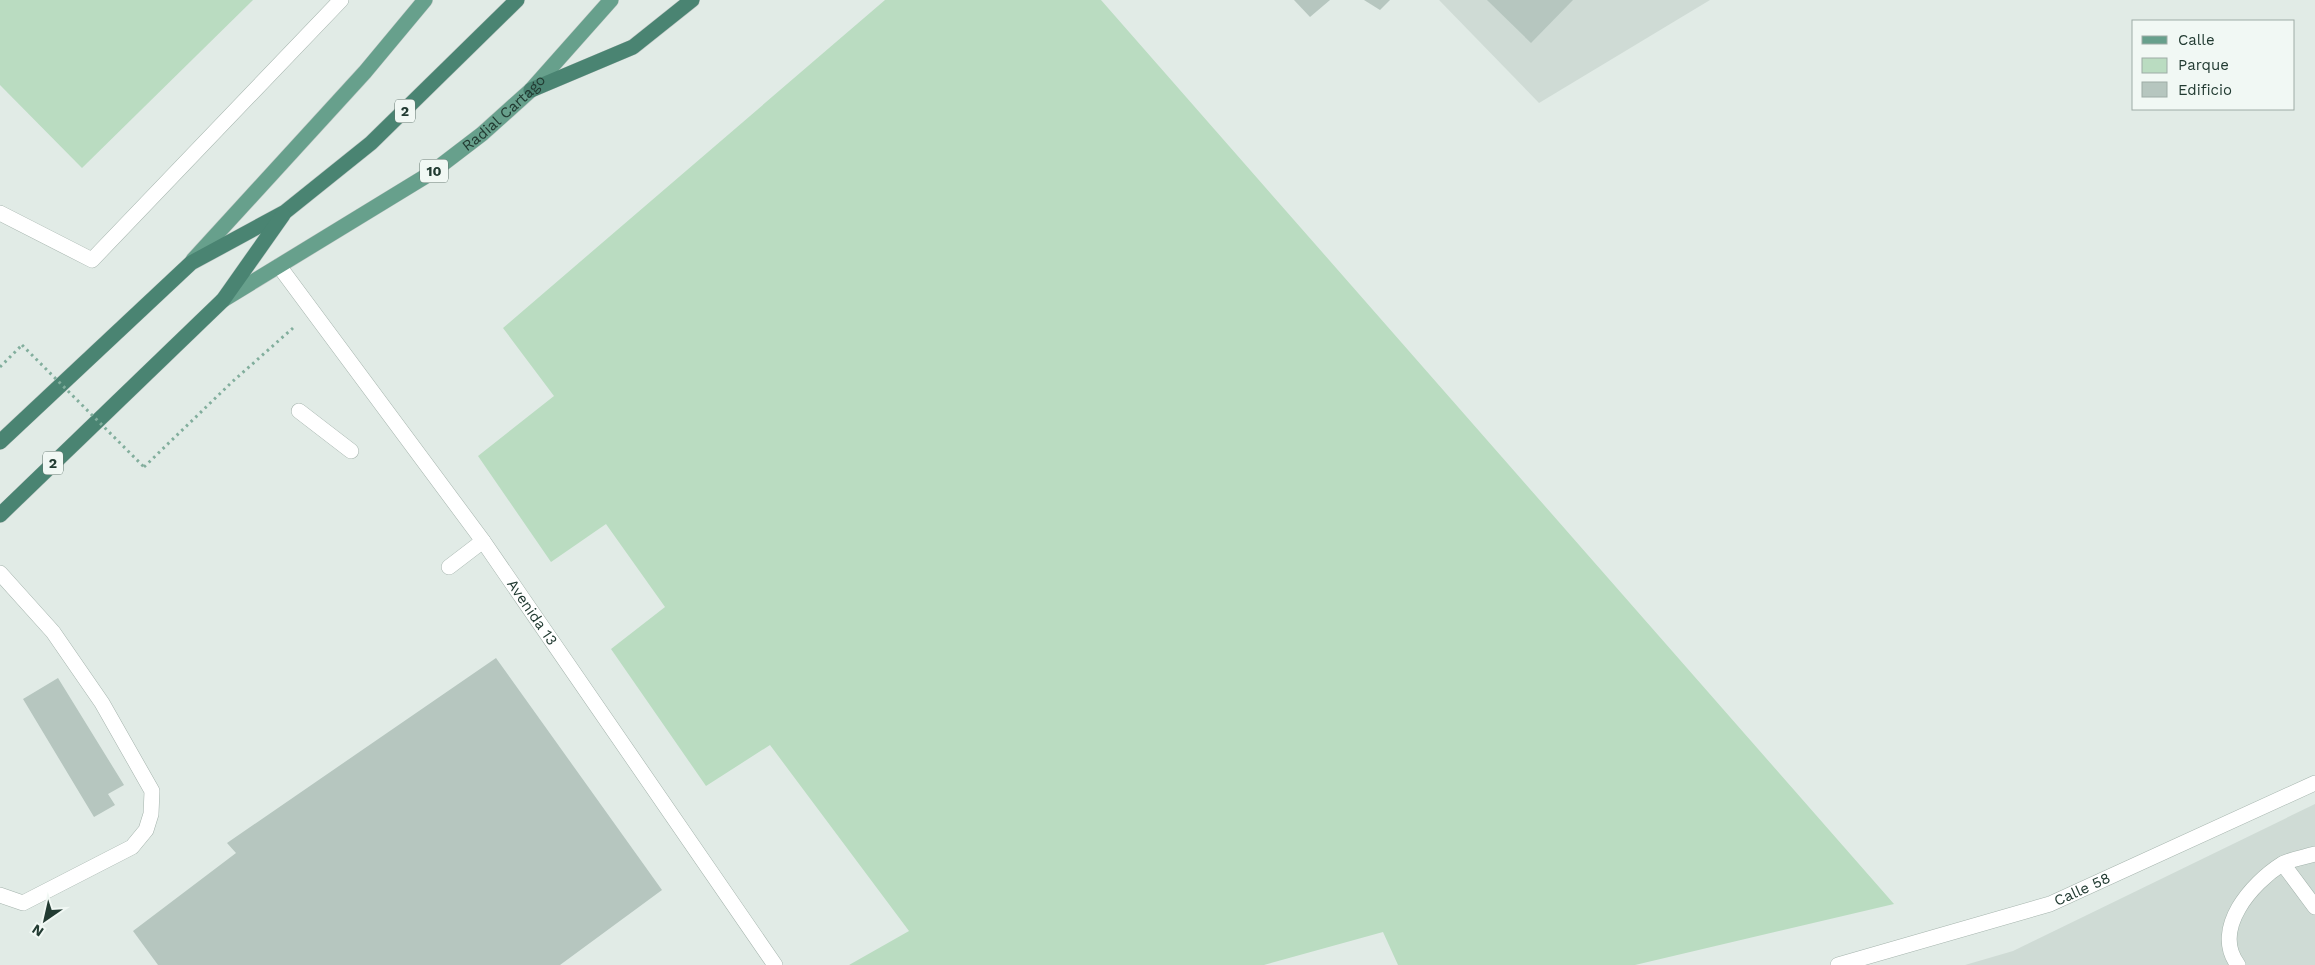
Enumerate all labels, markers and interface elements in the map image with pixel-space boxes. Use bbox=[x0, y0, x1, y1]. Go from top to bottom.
legend bbox=[2132, 20, 2295, 110]
text: Calle bbox=[2178, 31, 2215, 49]
text: Parque bbox=[2178, 56, 2229, 74]
street label: Radial Cartago bbox=[458, 71, 549, 155]
text: Edificio bbox=[2178, 81, 2232, 99]
road number: 2 bbox=[395, 100, 415, 122]
road number: 10 bbox=[420, 160, 448, 182]
road number: 2 bbox=[43, 452, 63, 474]
street label: Avenida 13 bbox=[503, 576, 561, 649]
street label: Calle 58 bbox=[2051, 869, 2113, 910]
north arrow bbox=[20, 895, 70, 945]
text: N bbox=[29, 921, 47, 940]

